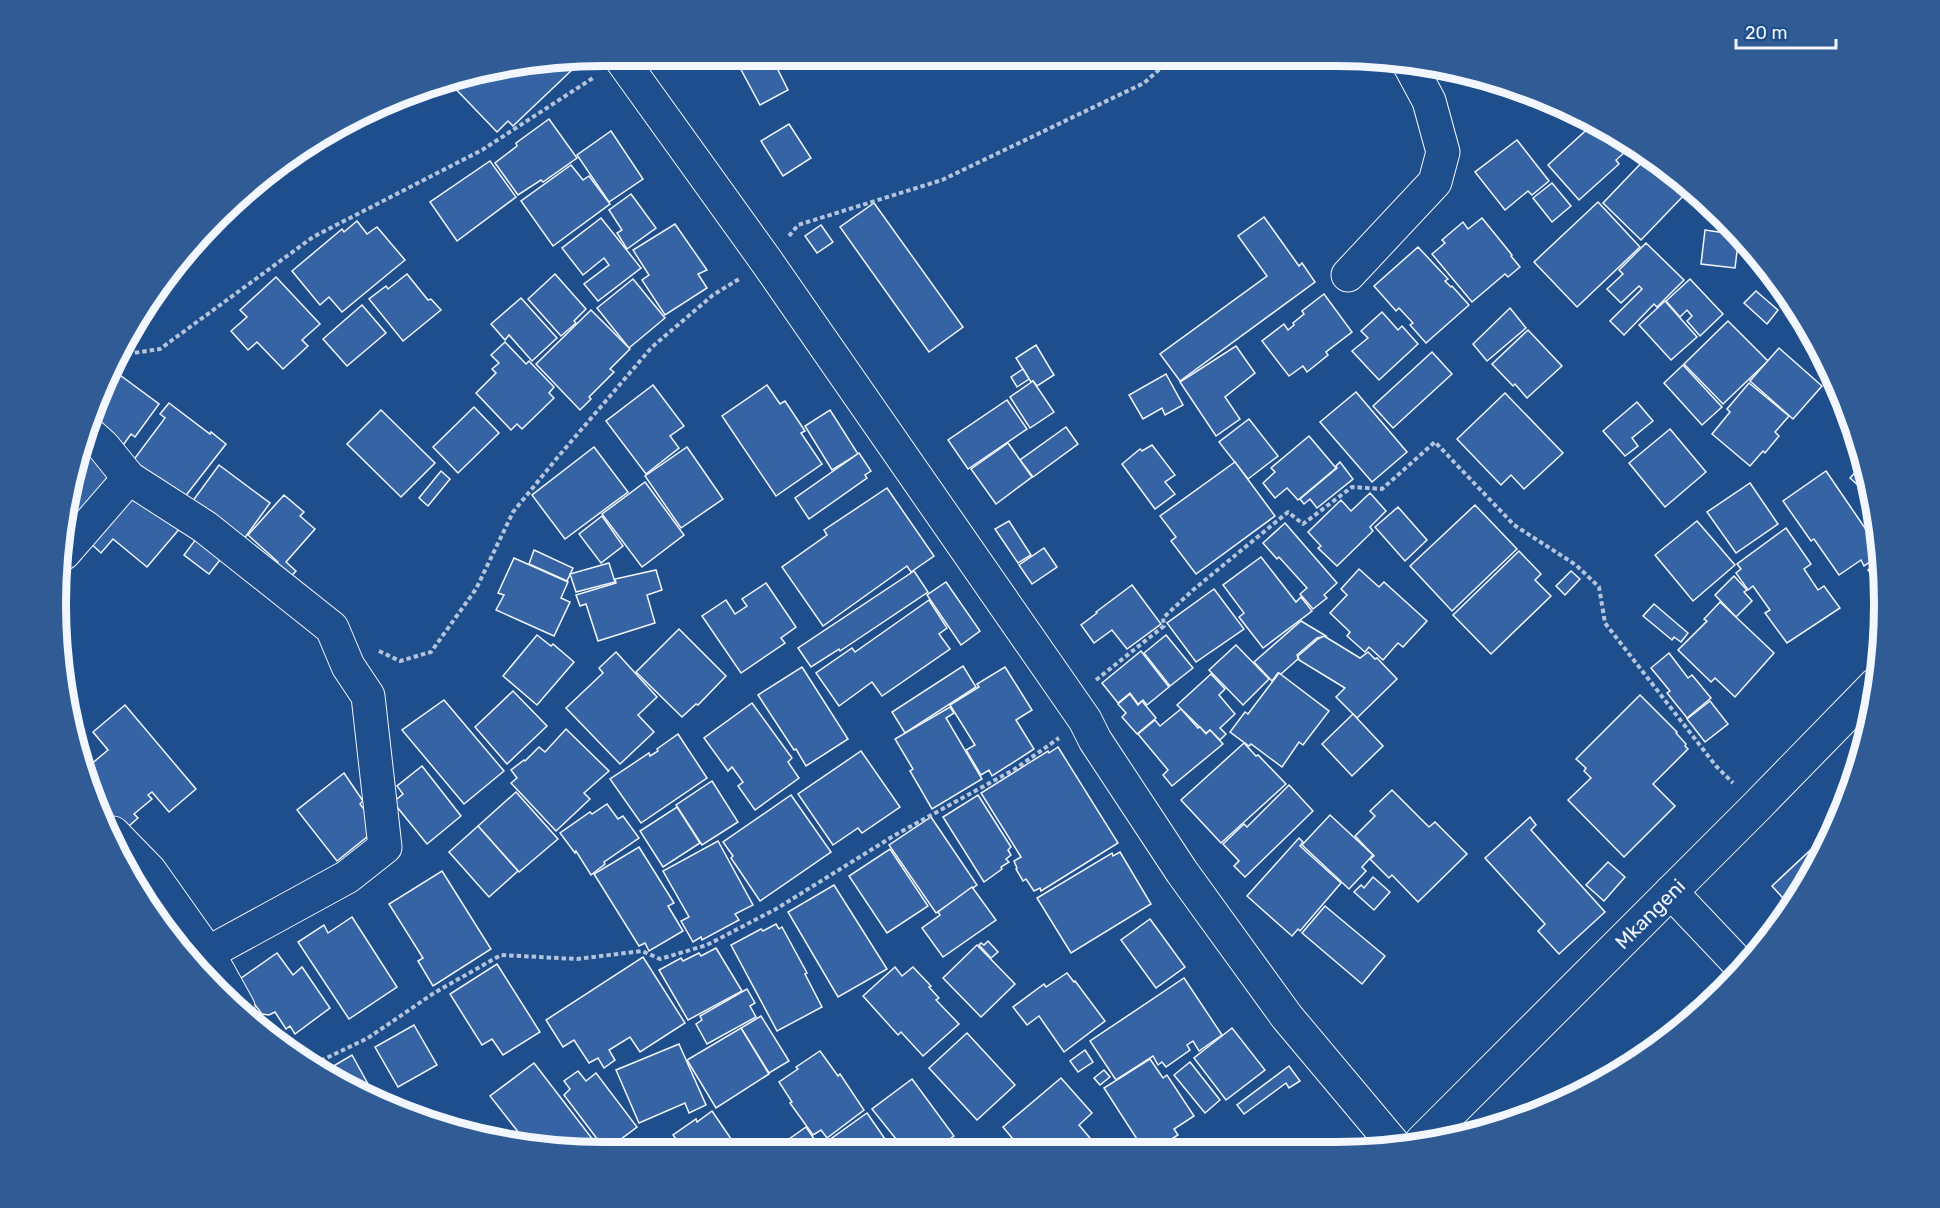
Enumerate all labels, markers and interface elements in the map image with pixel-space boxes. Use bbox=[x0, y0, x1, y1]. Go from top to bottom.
scale bar bbox=[1736, 12, 1836, 50]
text: 20 m bbox=[1745, 22, 1787, 44]
street label: Mkangeni bbox=[1610, 874, 1690, 954]

